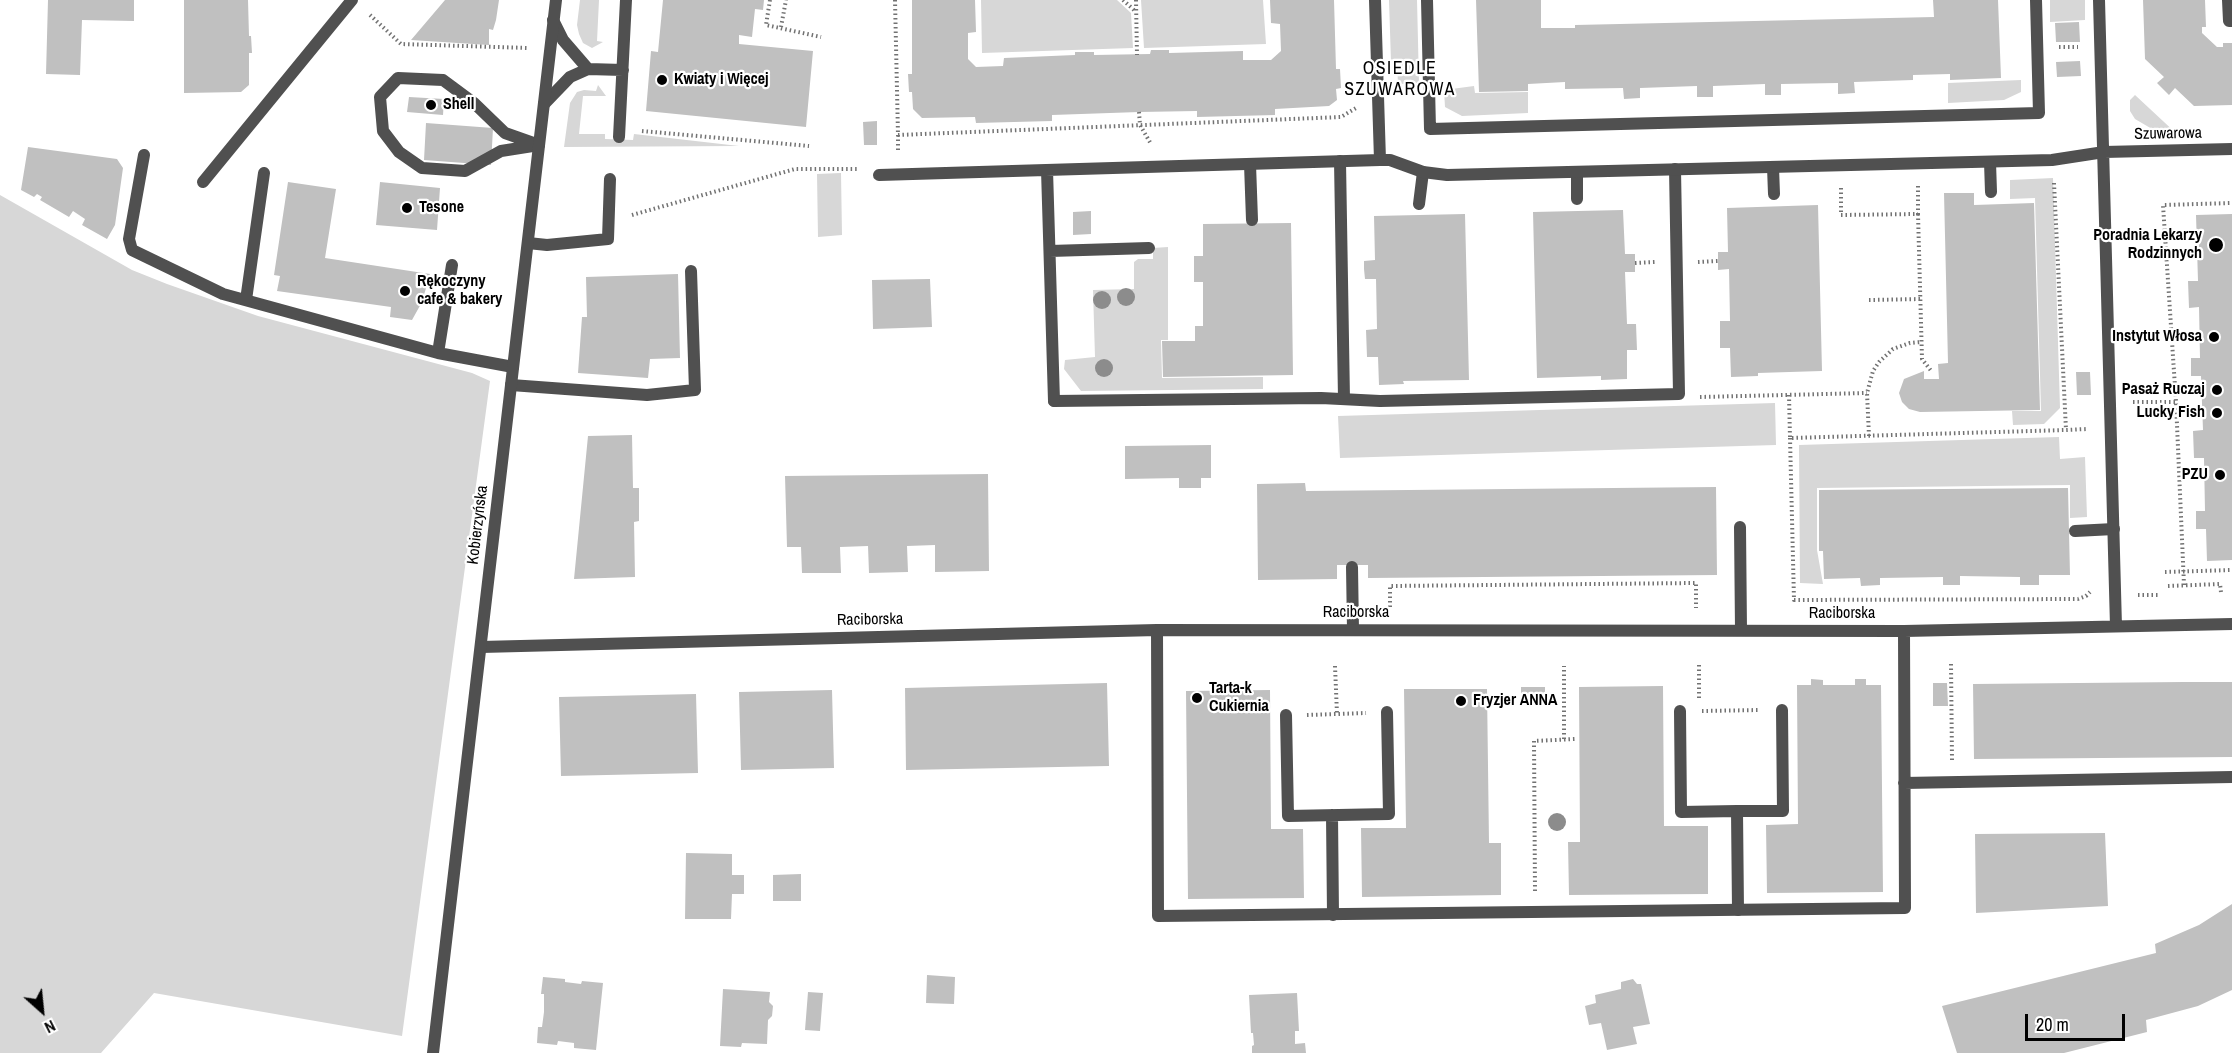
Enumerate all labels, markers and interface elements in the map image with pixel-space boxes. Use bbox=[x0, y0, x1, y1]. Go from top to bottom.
district label: OSIEDLE SZUWAROWA bbox=[1344, 58, 1456, 100]
place label: Kwiaty i Więcej bbox=[674, 70, 769, 90]
marker: Kwiaty i Więcej bbox=[655, 73, 669, 87]
place label: Shell bbox=[443, 95, 474, 115]
marker: Shell bbox=[424, 98, 438, 112]
street label: Szuwarowa bbox=[2134, 124, 2202, 144]
place label: Tesone bbox=[419, 198, 464, 218]
marker: Tesone bbox=[400, 201, 414, 215]
place label: Poradnia Lekarzy Rodzinnych bbox=[2093, 226, 2202, 264]
marker: Poradnia Lekarzy Rodzinnych bbox=[2207, 236, 2225, 254]
place label: Rękoczyny cafe & bakery bbox=[417, 272, 502, 310]
marker: Rękoczyny cafe & bakery bbox=[398, 284, 412, 298]
place label: Instytut Włosa bbox=[2112, 327, 2202, 347]
marker: Instytut Włosa bbox=[2207, 330, 2221, 344]
place label: Pasaż Ruczaj bbox=[2122, 380, 2205, 400]
marker: Pasaż Ruczaj bbox=[2210, 383, 2224, 397]
place label: Lucky Fish bbox=[2136, 403, 2205, 423]
marker: Lucky Fish bbox=[2210, 406, 2224, 420]
place label: PZU bbox=[2182, 465, 2208, 485]
marker: PZU bbox=[2213, 468, 2227, 482]
street label: Kobierzyńska bbox=[464, 484, 492, 566]
street label: Raciborska bbox=[1323, 603, 1389, 623]
street label: Raciborska bbox=[1809, 604, 1875, 624]
street label: Raciborska bbox=[837, 610, 903, 630]
place label: Tarta-k Cukiernia bbox=[1209, 679, 1269, 717]
marker: Tarta-k Cukiernia bbox=[1190, 691, 1204, 705]
place label: Fryzjer ANNA bbox=[1473, 691, 1558, 711]
marker: Fryzjer ANNA bbox=[1454, 694, 1468, 708]
north arrow bbox=[12, 981, 72, 1041]
scale bar bbox=[2028, 1002, 2128, 1040]
text: 20 m bbox=[2036, 1012, 2069, 1037]
text: N bbox=[41, 1015, 59, 1039]

